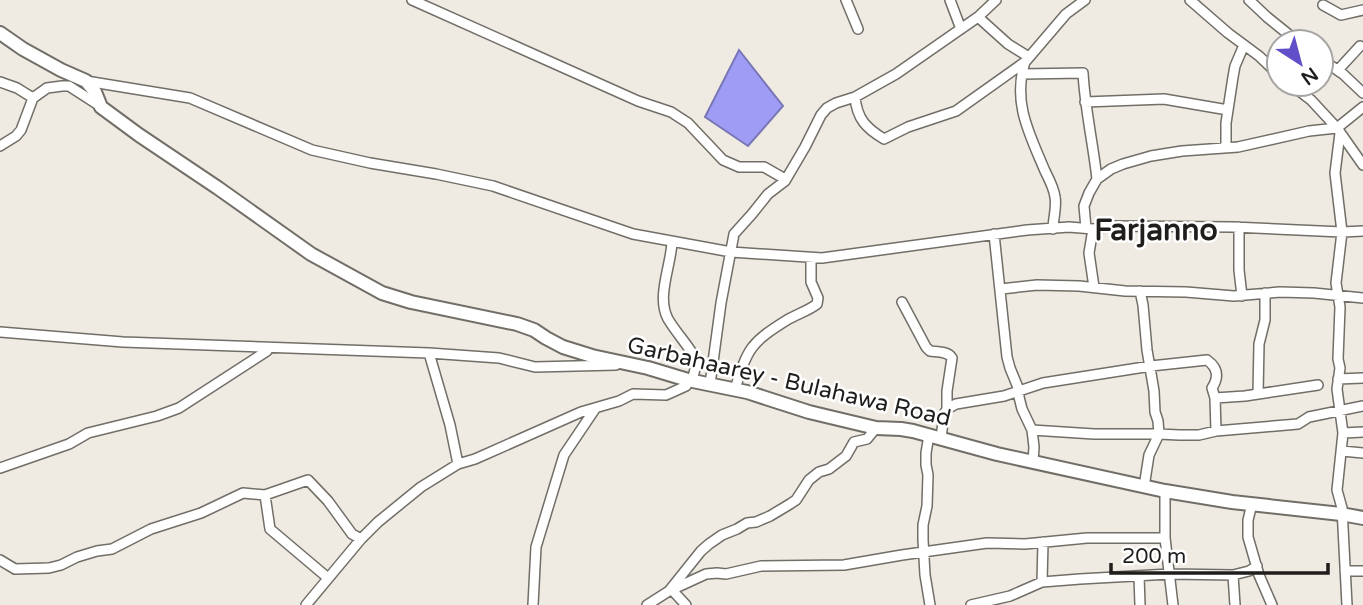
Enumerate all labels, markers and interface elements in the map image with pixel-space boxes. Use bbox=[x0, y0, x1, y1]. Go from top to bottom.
north arrow bbox=[1265, 28, 1335, 98]
text: N bbox=[1297, 63, 1322, 89]
district label: Farjanno bbox=[1094, 212, 1218, 249]
street label: Garbahaarey - Bulahawa Road bbox=[624, 331, 954, 433]
scale bar bbox=[1111, 532, 1328, 576]
text: 200 m bbox=[1122, 544, 1186, 569]

